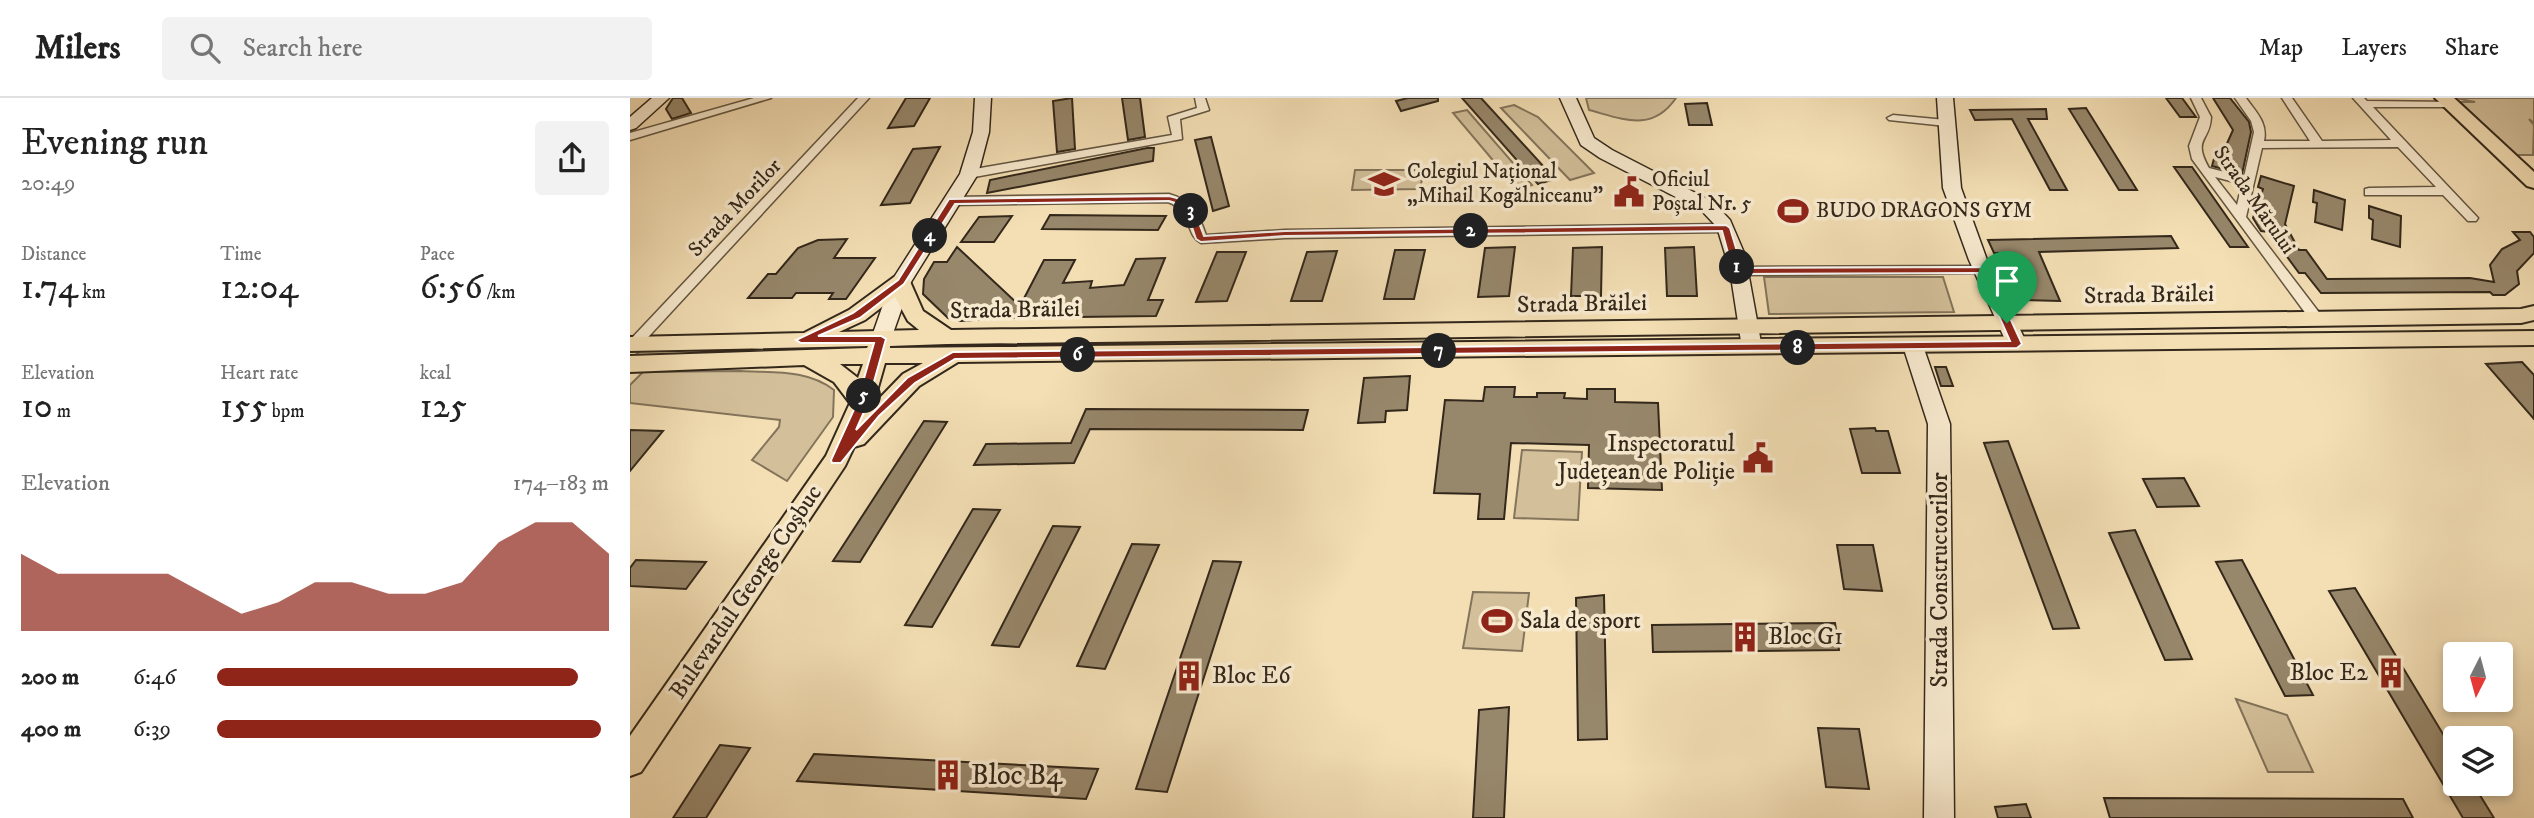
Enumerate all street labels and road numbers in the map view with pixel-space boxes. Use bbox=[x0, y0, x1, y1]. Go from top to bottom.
street label: Strada Mărului bbox=[2207, 141, 2301, 259]
street label: Strada Morilor bbox=[683, 153, 787, 263]
street label: Strada Brăilei bbox=[2084, 279, 2214, 311]
street label: Strada Brăilei bbox=[1517, 288, 1647, 320]
street label: Strada Brăilei bbox=[950, 294, 1080, 326]
street label: Strada Constructorilor bbox=[1925, 472, 1955, 688]
street label: Bulevardul George Coșbuc bbox=[663, 479, 829, 705]

